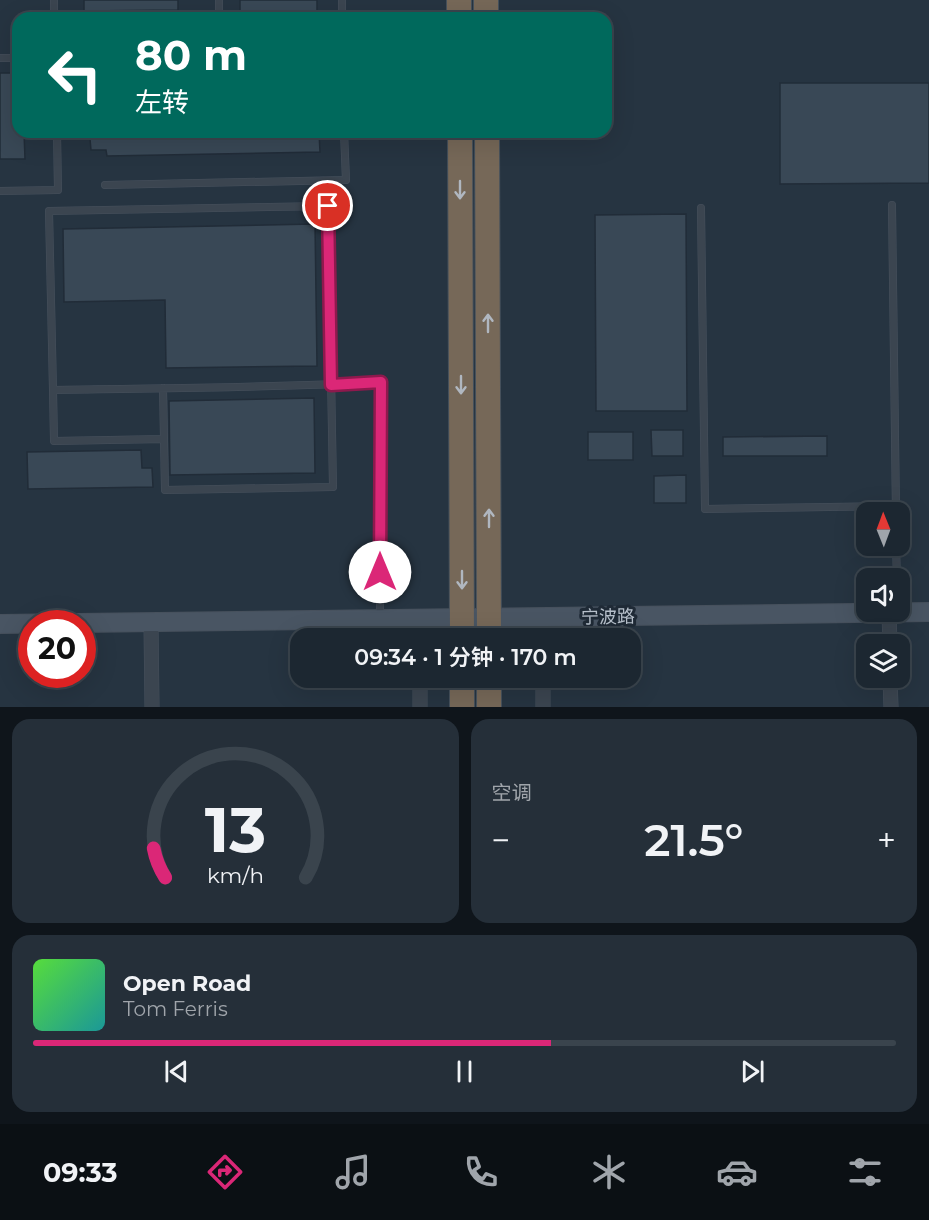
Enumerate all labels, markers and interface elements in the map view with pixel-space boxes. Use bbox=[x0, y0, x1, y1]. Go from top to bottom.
text: 80 m bbox=[135, 29, 247, 81]
icon: left bbox=[36, 36, 114, 114]
text: 左转 bbox=[135, 86, 189, 119]
pin bbox=[302, 180, 353, 231]
one-way arrow bbox=[454, 180, 466, 200]
icon: arrive bbox=[311, 189, 344, 222]
one-way arrow bbox=[482, 313, 494, 333]
one-way arrow bbox=[455, 375, 467, 395]
north arrow bbox=[856, 502, 910, 556]
map controls bbox=[856, 502, 910, 688]
one-way arrow bbox=[483, 508, 495, 528]
position arrow bbox=[348, 540, 412, 604]
button: sound bbox=[856, 568, 910, 622]
one-way arrow bbox=[456, 570, 468, 590]
street label: 宁波路 bbox=[581, 606, 635, 628]
speed limit sign: 20 bbox=[18, 610, 96, 688]
button: layers bbox=[856, 634, 910, 688]
text: 09:34 · 1 分钟 · 170 m bbox=[354, 644, 577, 671]
text: 空调 bbox=[492, 781, 532, 805]
text: 13 bbox=[205, 792, 266, 868]
text: 21.5° bbox=[644, 812, 743, 867]
text: − bbox=[492, 820, 510, 860]
text: + bbox=[877, 820, 896, 860]
text: km/h bbox=[207, 862, 264, 888]
text: Open Road bbox=[123, 970, 251, 997]
text: Tom Ferris bbox=[123, 997, 228, 1021]
icon: previous bbox=[160, 1055, 193, 1088]
icon: pause bbox=[448, 1055, 481, 1088]
icon: next bbox=[736, 1055, 769, 1088]
icon: directions bbox=[204, 1151, 246, 1193]
icon: music bbox=[332, 1151, 374, 1193]
icon: phone bbox=[460, 1151, 502, 1193]
icon: climate bbox=[588, 1151, 630, 1193]
icon: car bbox=[716, 1151, 758, 1193]
icon: filters bbox=[844, 1151, 886, 1193]
text: 09:33 bbox=[43, 1156, 117, 1189]

